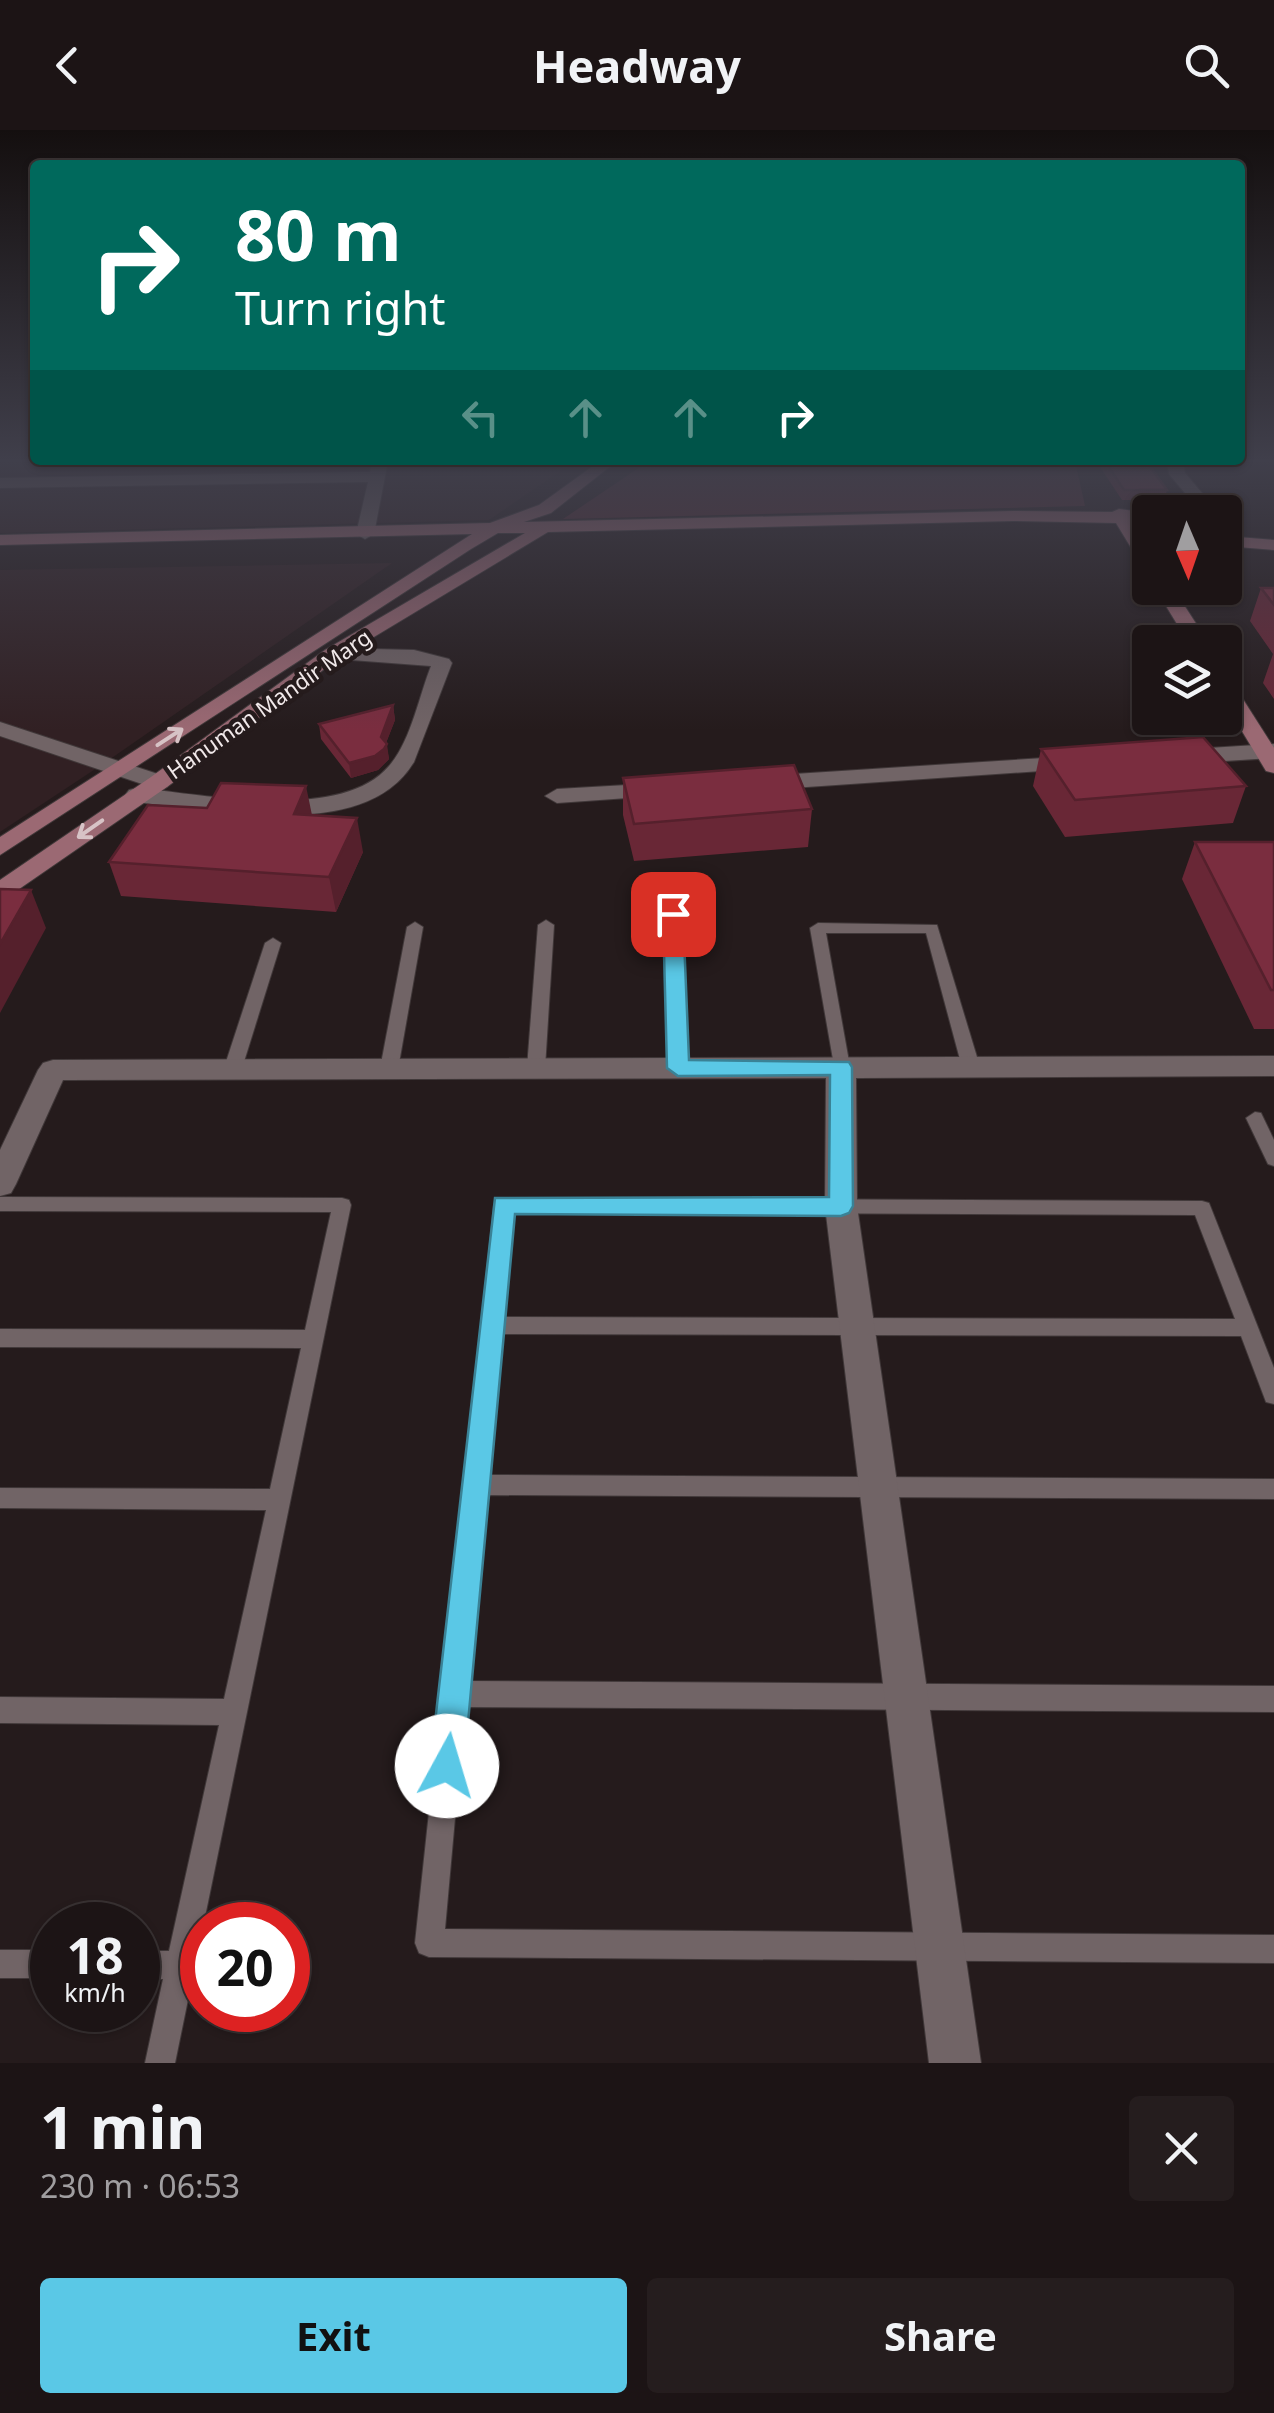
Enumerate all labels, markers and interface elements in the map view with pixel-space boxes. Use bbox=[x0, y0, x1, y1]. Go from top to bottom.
text: Headway bbox=[533, 35, 741, 96]
icon: back bbox=[40, 38, 95, 93]
icon: search bbox=[1179, 38, 1234, 93]
text: 80 m bbox=[235, 186, 402, 282]
icon: right bbox=[70, 200, 200, 330]
text: Turn right bbox=[235, 277, 446, 338]
icon: left bbox=[453, 390, 508, 445]
icon: ahead bbox=[558, 390, 613, 445]
icon: ahead bbox=[663, 390, 718, 445]
icon: right bbox=[768, 390, 823, 445]
north arrow bbox=[1132, 495, 1242, 605]
map controls bbox=[1132, 495, 1242, 735]
street label: Hanuman Mandir Marg bbox=[160, 621, 376, 785]
button: layers bbox=[1132, 625, 1242, 735]
one-way arrow bbox=[155, 727, 183, 748]
one-way arrow bbox=[77, 818, 104, 839]
pin bbox=[631, 872, 716, 957]
icon: arrive bbox=[646, 887, 701, 942]
position arrow bbox=[395, 1714, 499, 1818]
speed limit sign: 20 bbox=[180, 1902, 310, 2032]
text: 18 bbox=[66, 1921, 124, 1989]
text: km/h bbox=[64, 1975, 126, 2009]
text: 1 min bbox=[40, 2085, 205, 2167]
button: close bbox=[1129, 2096, 1234, 2201]
text: 230 m · 06:53 bbox=[40, 2164, 240, 2207]
button: Exit bbox=[40, 2278, 627, 2393]
button: Share bbox=[647, 2278, 1234, 2393]

